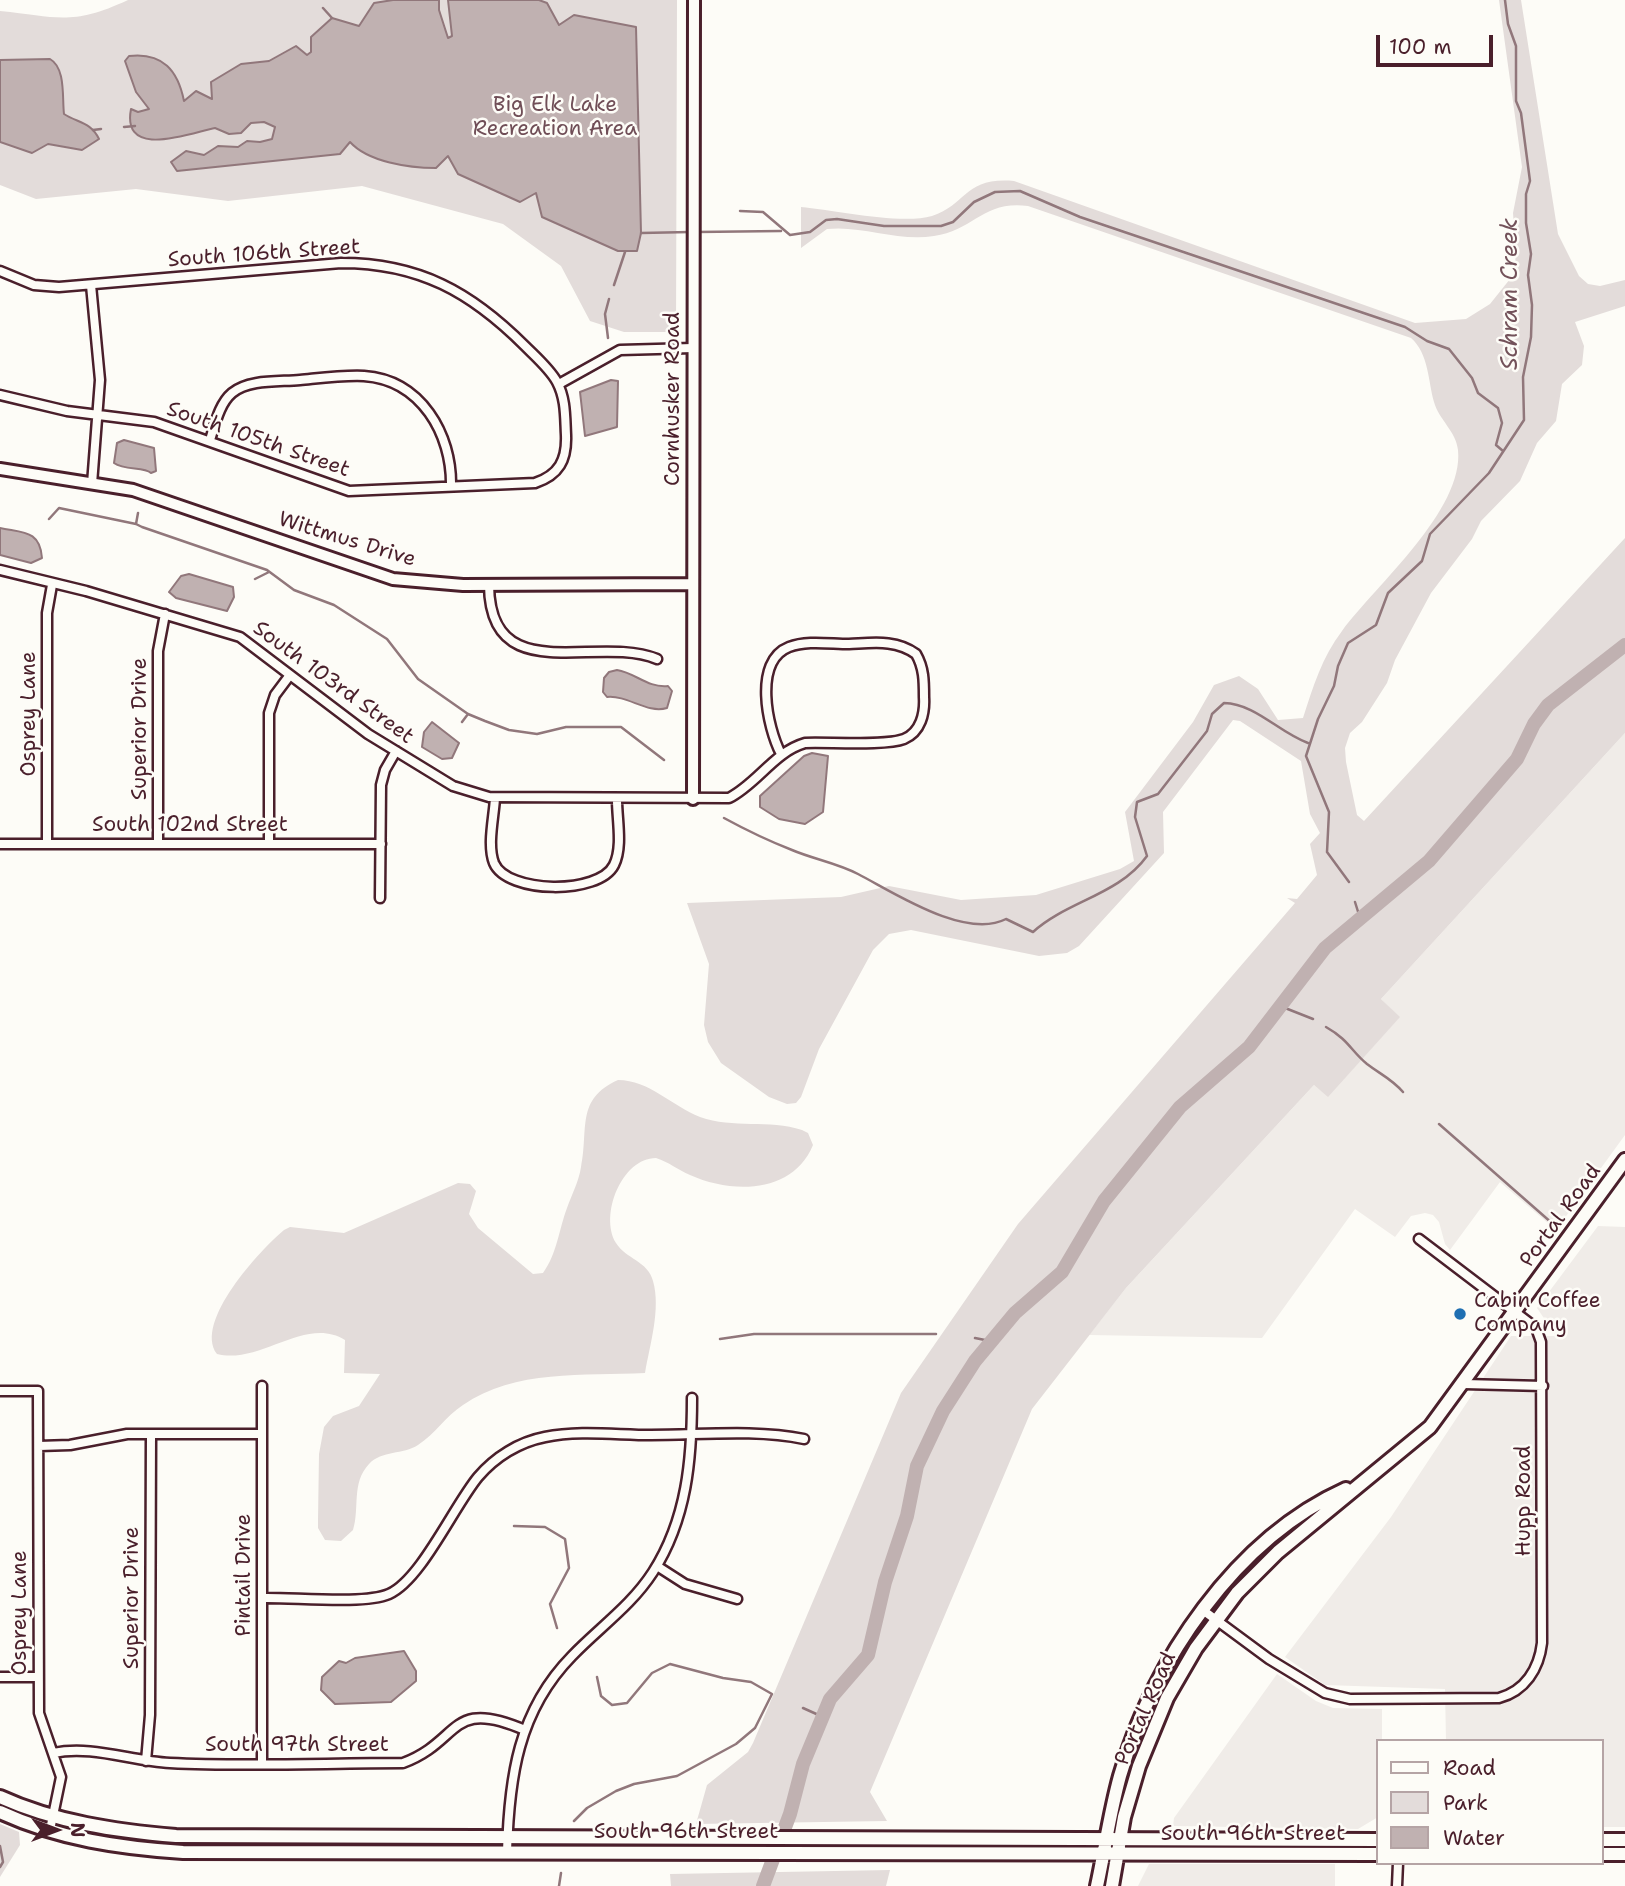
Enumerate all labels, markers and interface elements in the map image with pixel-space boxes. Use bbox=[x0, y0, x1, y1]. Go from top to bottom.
scale bar bbox=[1380, 21, 1497, 65]
text: 100 m bbox=[1389, 33, 1452, 61]
park label: Big Elk Lake Recreation Area bbox=[473, 93, 637, 143]
water label: Schram Creek bbox=[1497, 218, 1525, 370]
street label: South 106th Street bbox=[167, 235, 361, 273]
street label: Cornhusker Road bbox=[661, 312, 687, 486]
street label: South 105th Street bbox=[163, 397, 353, 483]
street label: Wittmus Drive bbox=[275, 507, 419, 573]
street label: South 103rd Street bbox=[248, 616, 418, 750]
street label: Osprey Lane bbox=[17, 651, 43, 777]
street label: Superior Drive bbox=[128, 658, 154, 800]
street label: South 102nd Street bbox=[92, 813, 288, 839]
street label: Portal Road bbox=[1515, 1160, 1607, 1272]
place label: Cabin Coffee Company bbox=[1474, 1289, 1601, 1339]
marker: Cabin Coffee Company bbox=[1452, 1306, 1468, 1322]
street label: Hupp Road bbox=[1512, 1446, 1538, 1556]
street label: Pintail Drive bbox=[232, 1514, 258, 1636]
street label: Superior Drive bbox=[120, 1527, 146, 1669]
street label: Osprey Lane bbox=[8, 1550, 34, 1676]
street label: Portal Road bbox=[1110, 1649, 1182, 1769]
street label: South 97th Street bbox=[205, 1733, 389, 1759]
legend bbox=[1376, 1739, 1604, 1865]
text: Road bbox=[1443, 1754, 1496, 1782]
text: Park bbox=[1443, 1789, 1488, 1817]
north arrow bbox=[21, 1795, 91, 1865]
street label: South 96th Street bbox=[594, 1820, 778, 1846]
text: N bbox=[65, 1822, 90, 1838]
street label: South 96th Street bbox=[1161, 1822, 1345, 1848]
text: Water bbox=[1443, 1824, 1505, 1852]

